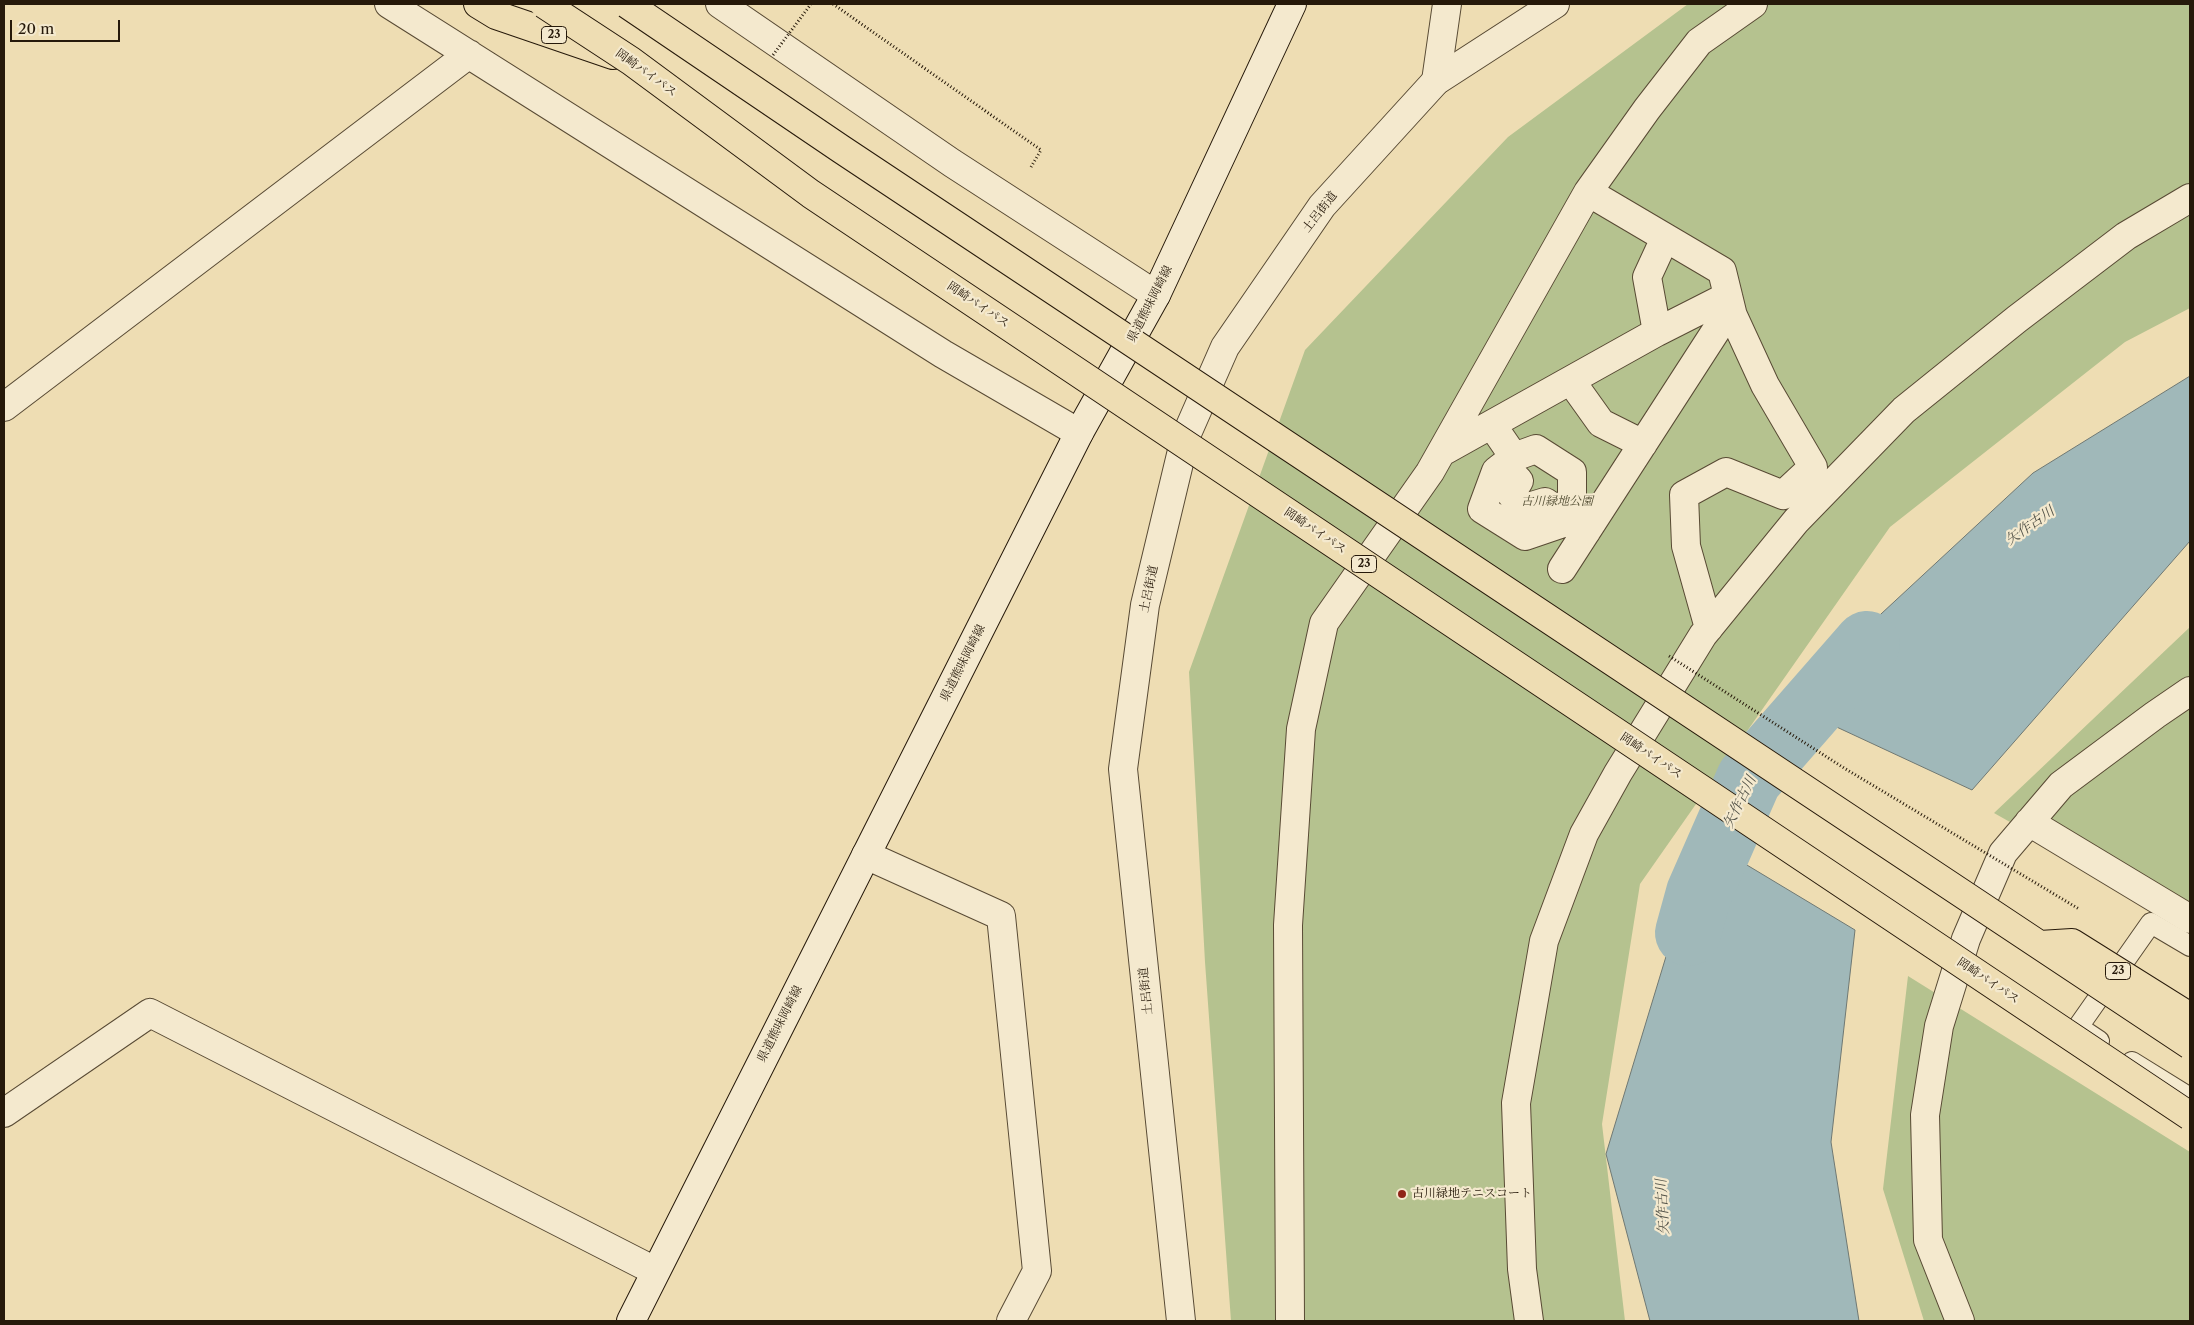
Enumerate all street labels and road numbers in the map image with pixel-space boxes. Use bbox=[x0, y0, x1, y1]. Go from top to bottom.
road number: 23 bbox=[542, 26, 566, 44]
street label: 岡崎バイパス bbox=[613, 46, 679, 100]
street label: 土呂街道 bbox=[1300, 189, 1340, 235]
street label: 県道熊味岡崎線 bbox=[1125, 263, 1175, 345]
street label: 岡崎バイパス bbox=[944, 279, 1012, 331]
street label: 岡崎バイパス bbox=[1281, 505, 1349, 557]
road number: 23 bbox=[1352, 556, 1376, 572]
street label: 土呂街道 bbox=[1137, 564, 1161, 614]
street label: 県道熊味岡崎線 bbox=[938, 622, 988, 704]
street label: 岡崎バイパス bbox=[1617, 730, 1685, 782]
street label: 岡崎バイパス bbox=[1954, 955, 2022, 1007]
road number: 23 bbox=[2106, 962, 2130, 979]
street label: 土呂街道 bbox=[1136, 966, 1156, 1016]
street label: 県道熊味岡崎線 bbox=[755, 983, 805, 1065]

